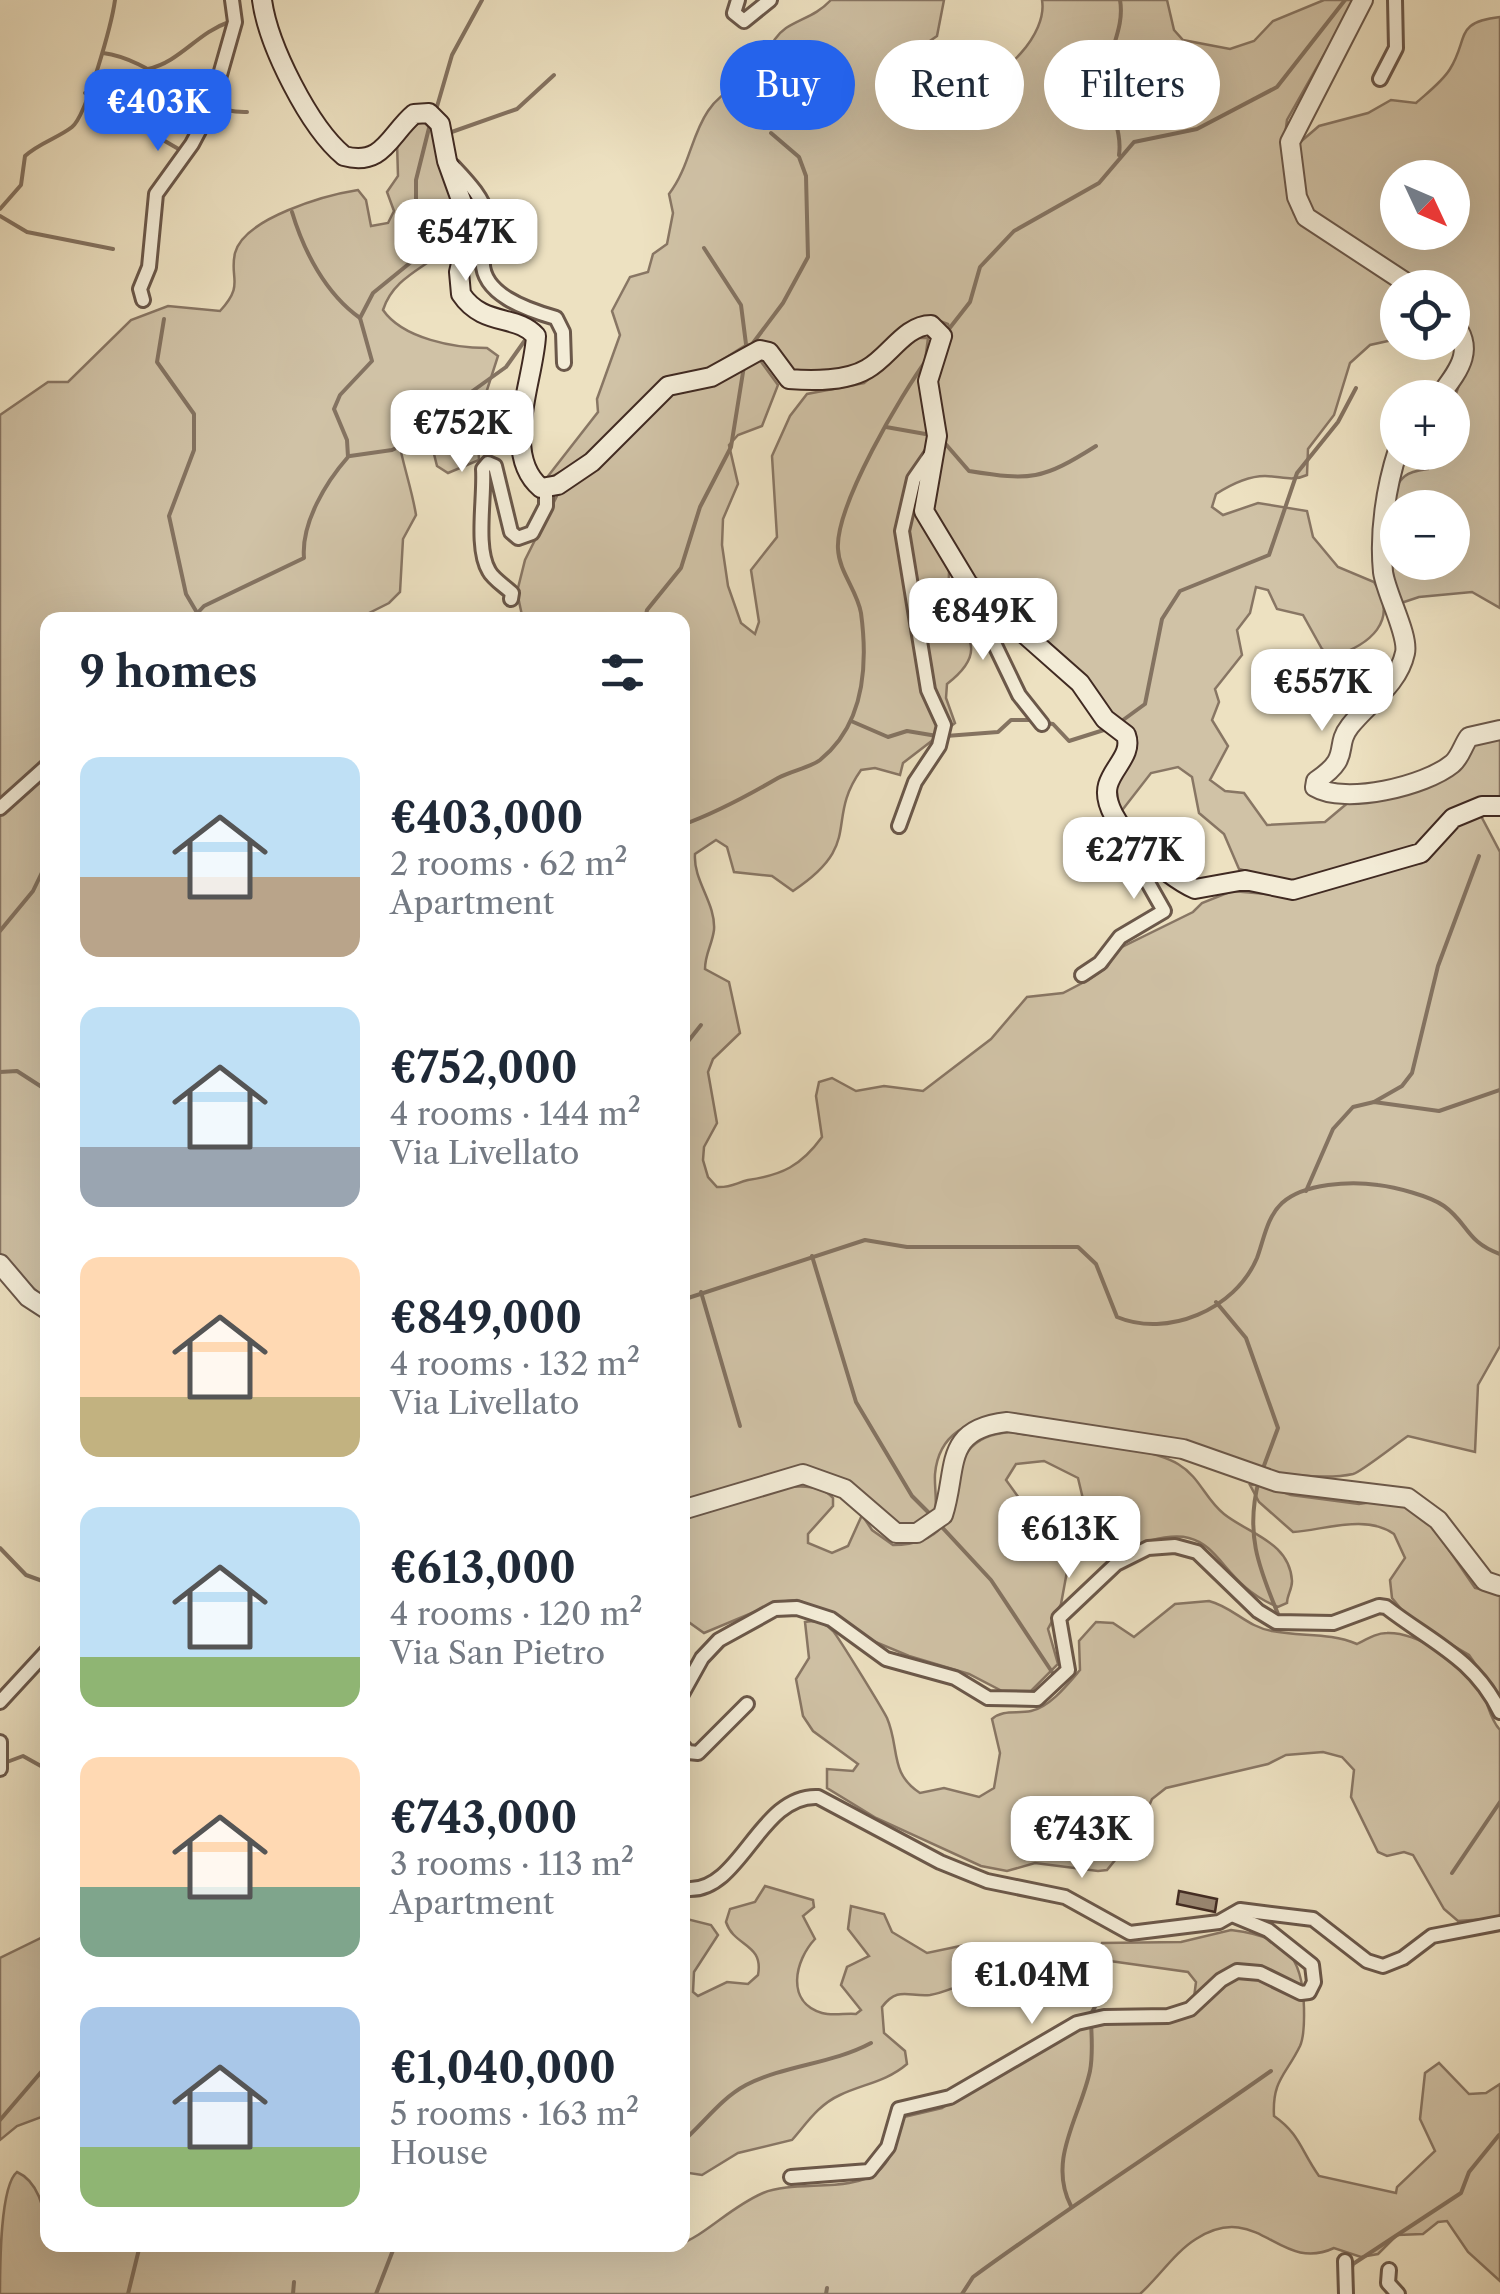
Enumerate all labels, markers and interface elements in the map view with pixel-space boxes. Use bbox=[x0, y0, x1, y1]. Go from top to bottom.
chip: Buy bbox=[720, 40, 855, 130]
chip: Rent bbox=[875, 40, 1024, 130]
chip: Filters bbox=[1044, 40, 1220, 130]
pin: €403K bbox=[88, 69, 228, 154]
text: €403K bbox=[106, 82, 210, 121]
north arrow bbox=[1380, 160, 1470, 250]
map controls bbox=[1380, 160, 1470, 580]
pin: €547K bbox=[396, 199, 536, 284]
text: €547K bbox=[416, 212, 516, 251]
button: locate bbox=[1380, 270, 1470, 360]
button: + bbox=[1380, 380, 1470, 470]
pin: €752K bbox=[392, 390, 532, 475]
text: €752K bbox=[413, 403, 511, 442]
button: − bbox=[1380, 490, 1470, 580]
pin: €849K bbox=[913, 578, 1053, 663]
text: €849K bbox=[931, 591, 1035, 630]
icon: filters bbox=[595, 645, 650, 700]
text: 9 homes bbox=[80, 646, 258, 698]
pin: €557K bbox=[1252, 649, 1392, 734]
text: €557K bbox=[1273, 662, 1371, 701]
text: €403,000 bbox=[390, 792, 583, 844]
icon: home bbox=[160, 797, 280, 917]
pin: €277K bbox=[1064, 817, 1204, 902]
text: €277K bbox=[1085, 830, 1183, 869]
text: 2 rooms · 62 m² bbox=[390, 844, 628, 883]
text: Apartment bbox=[390, 883, 554, 922]
text: €752,000 bbox=[390, 1042, 578, 1094]
icon: home bbox=[160, 1047, 280, 1167]
text: 4 rooms · 144 m² bbox=[390, 1094, 641, 1133]
text: Via Livellato bbox=[390, 1133, 579, 1172]
text: €849,000 bbox=[390, 1292, 582, 1344]
icon: home bbox=[160, 1297, 280, 1417]
text: 4 rooms · 132 m² bbox=[390, 1344, 640, 1383]
text: Via Livellato bbox=[390, 1383, 579, 1422]
pin: €613K bbox=[999, 1496, 1139, 1581]
text: €613K bbox=[1020, 1509, 1118, 1548]
text: €613,000 bbox=[390, 1542, 576, 1594]
icon: home bbox=[160, 1547, 280, 1667]
text: 4 rooms · 120 m² bbox=[390, 1594, 643, 1633]
text: Via San Pietro bbox=[390, 1633, 605, 1672]
text: €743,000 bbox=[390, 1792, 577, 1844]
pin: €743K bbox=[1012, 1796, 1152, 1881]
icon: home bbox=[160, 1797, 280, 1917]
text: €743K bbox=[1033, 1809, 1131, 1848]
text: 3 rooms · 113 m² bbox=[390, 1844, 634, 1883]
text: Apartment bbox=[390, 1883, 554, 1922]
pin: €1.04M bbox=[951, 1942, 1113, 2027]
text: €1.04M bbox=[974, 1955, 1090, 1994]
text: €1,040,000 bbox=[390, 2042, 616, 2094]
icon: home bbox=[160, 2047, 280, 2167]
text: 5 rooms · 163 m² bbox=[390, 2094, 639, 2133]
text: House bbox=[390, 2133, 488, 2172]

